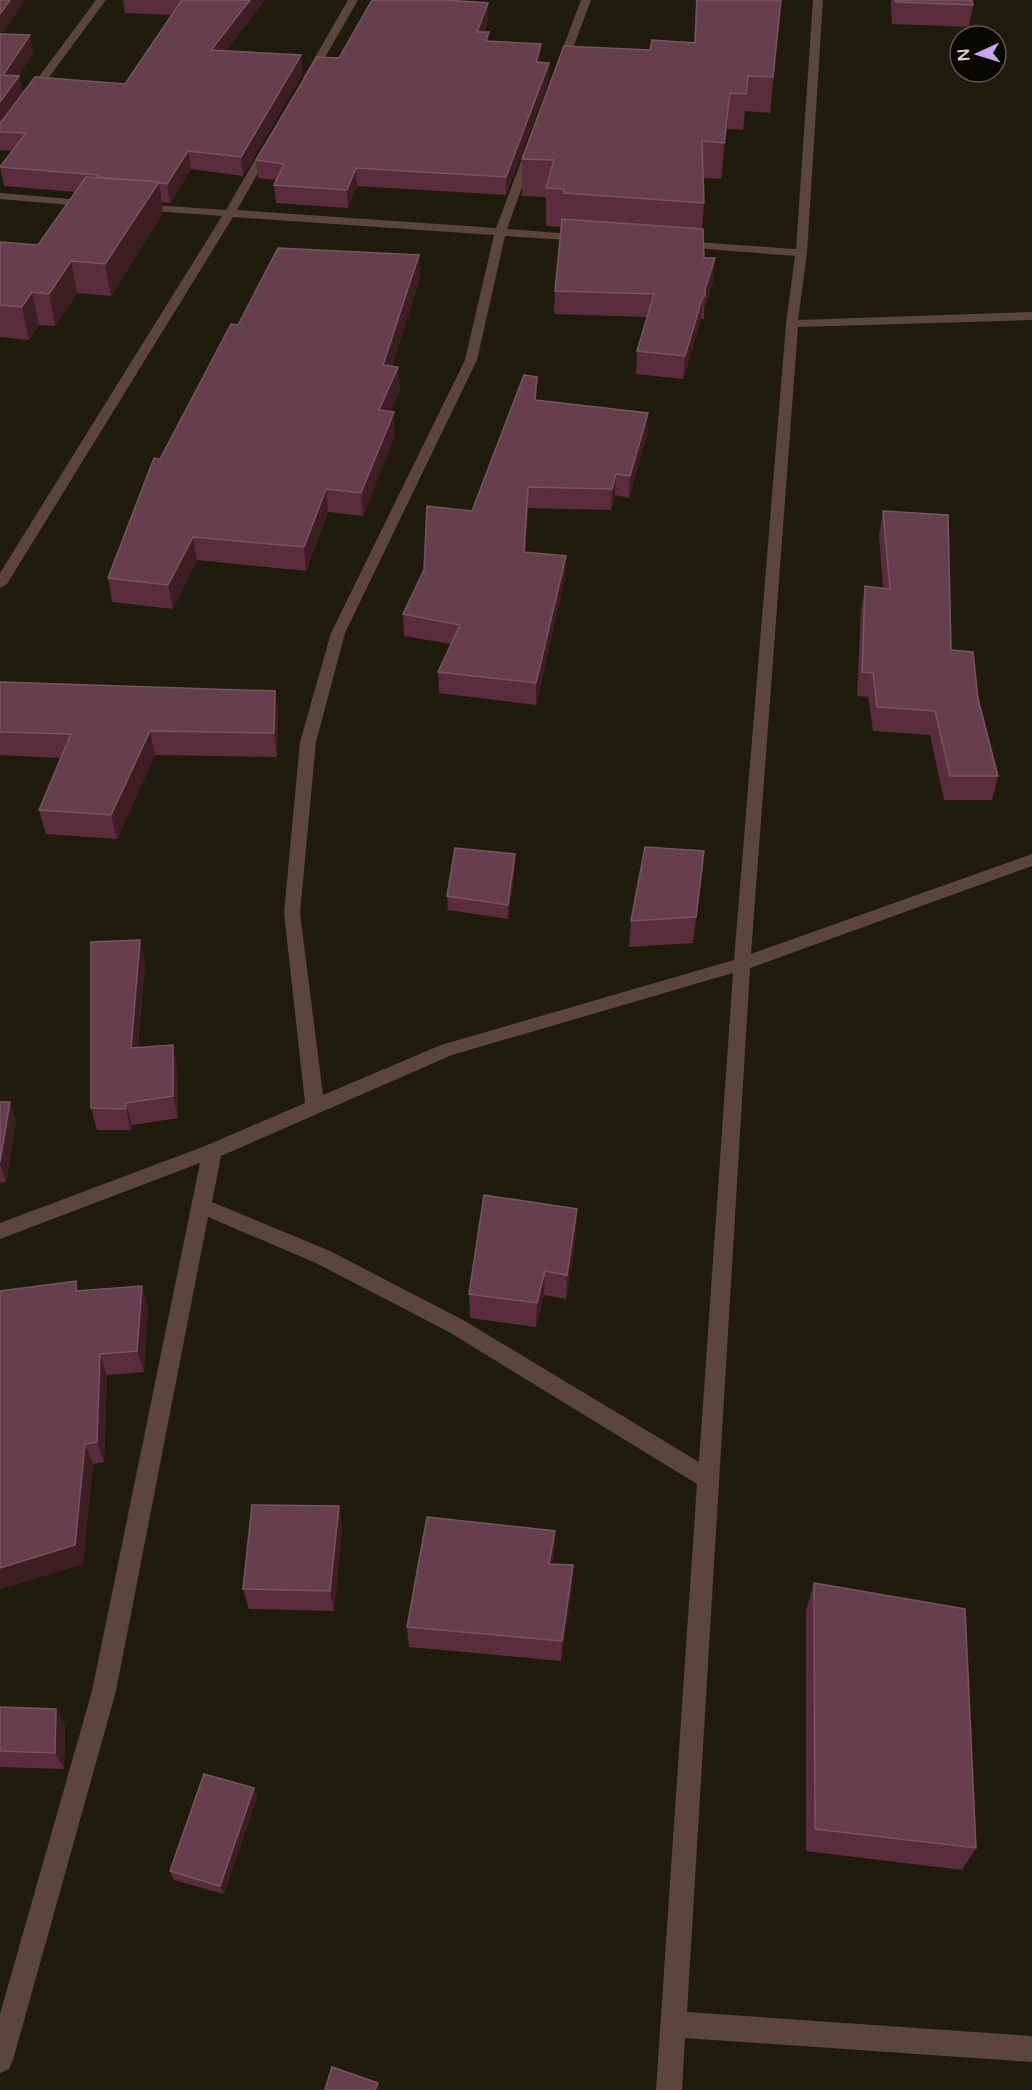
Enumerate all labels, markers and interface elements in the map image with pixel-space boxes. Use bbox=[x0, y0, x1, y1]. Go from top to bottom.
north arrow bbox=[948, 24, 1008, 84]
text: N bbox=[954, 48, 974, 62]

